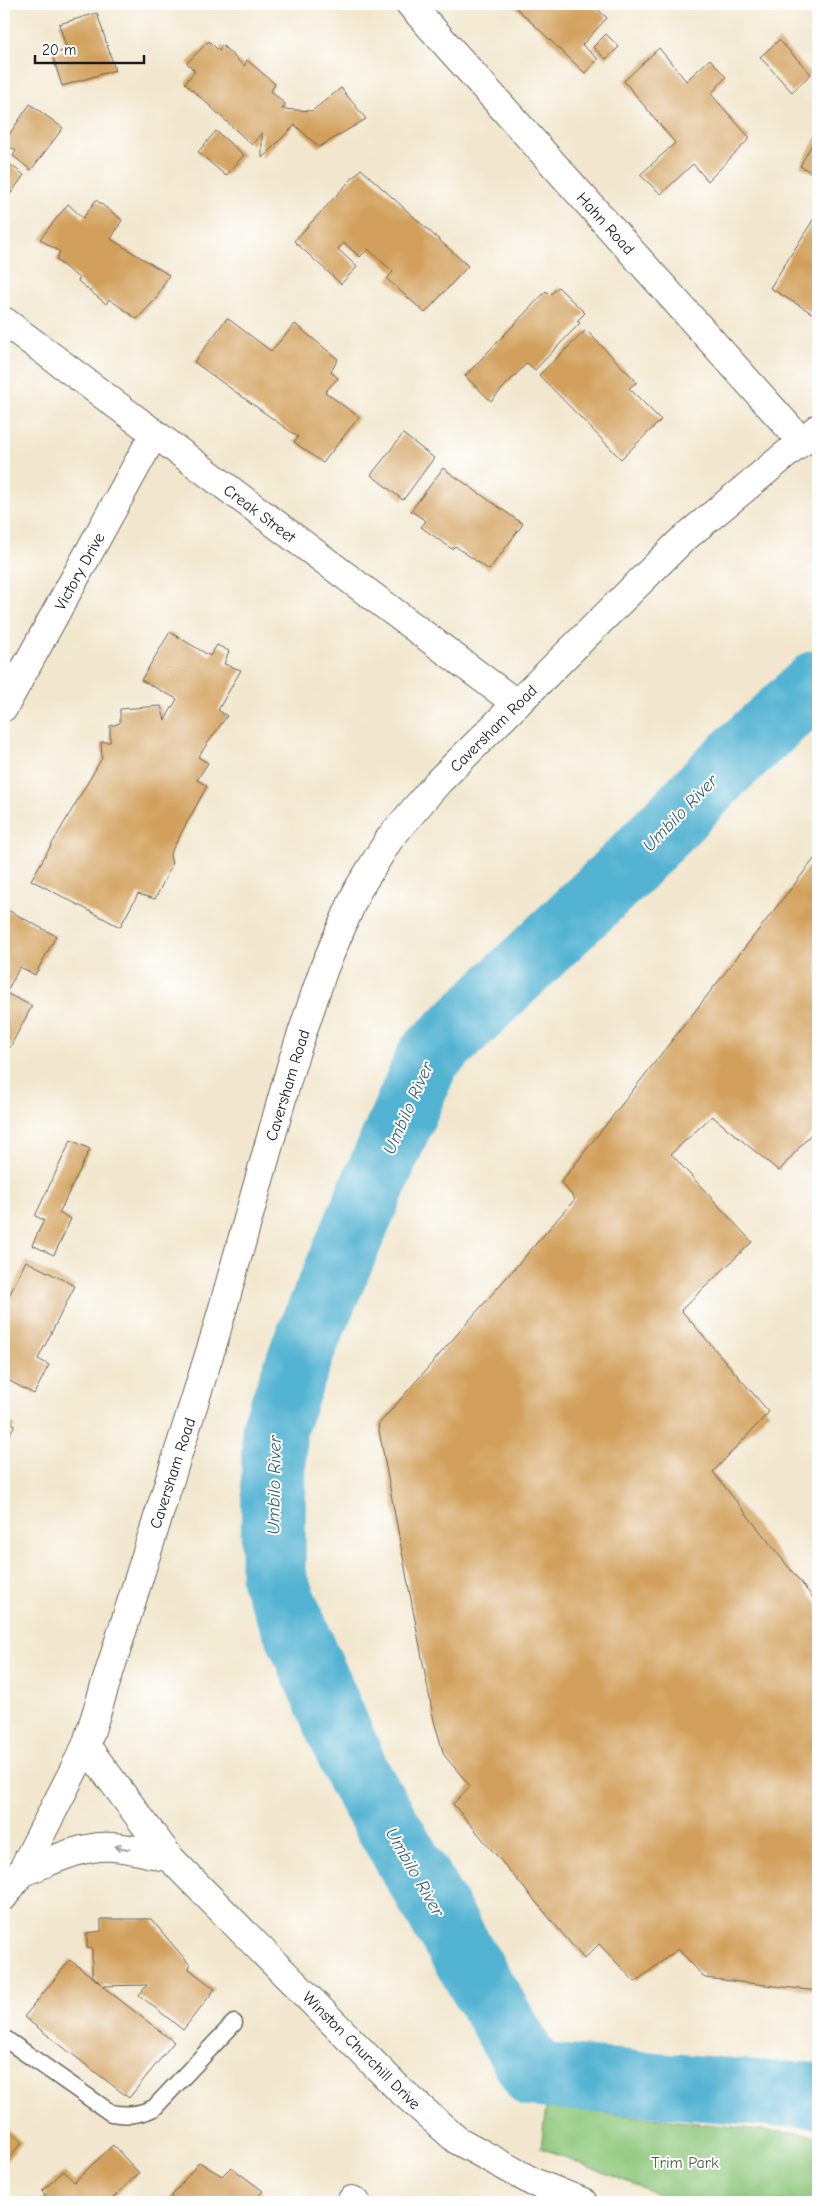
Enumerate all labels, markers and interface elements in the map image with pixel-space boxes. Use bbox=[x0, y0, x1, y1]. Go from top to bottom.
scale bar bbox=[35, 32, 144, 64]
text: 20 m bbox=[42, 41, 76, 59]
street label: Hahn Road bbox=[573, 189, 638, 258]
street label: Creak Street bbox=[220, 481, 299, 547]
street label: Victory Drive bbox=[51, 530, 109, 613]
street label: Caversham Road bbox=[447, 682, 541, 776]
water label: Umbilo River bbox=[638, 770, 723, 856]
street label: Caversham Road bbox=[262, 1027, 313, 1143]
water label: Umbilo River bbox=[379, 1058, 439, 1158]
street label: Caversham Road bbox=[147, 1416, 199, 1531]
water label: Umbilo River bbox=[263, 1434, 286, 1535]
water label: Umbilo River bbox=[381, 1824, 449, 1921]
one-way arrow bbox=[114, 1843, 130, 1853]
street label: Winston Churchill Drive bbox=[299, 1988, 424, 2113]
park label: Trim Park bbox=[651, 2154, 719, 2172]

